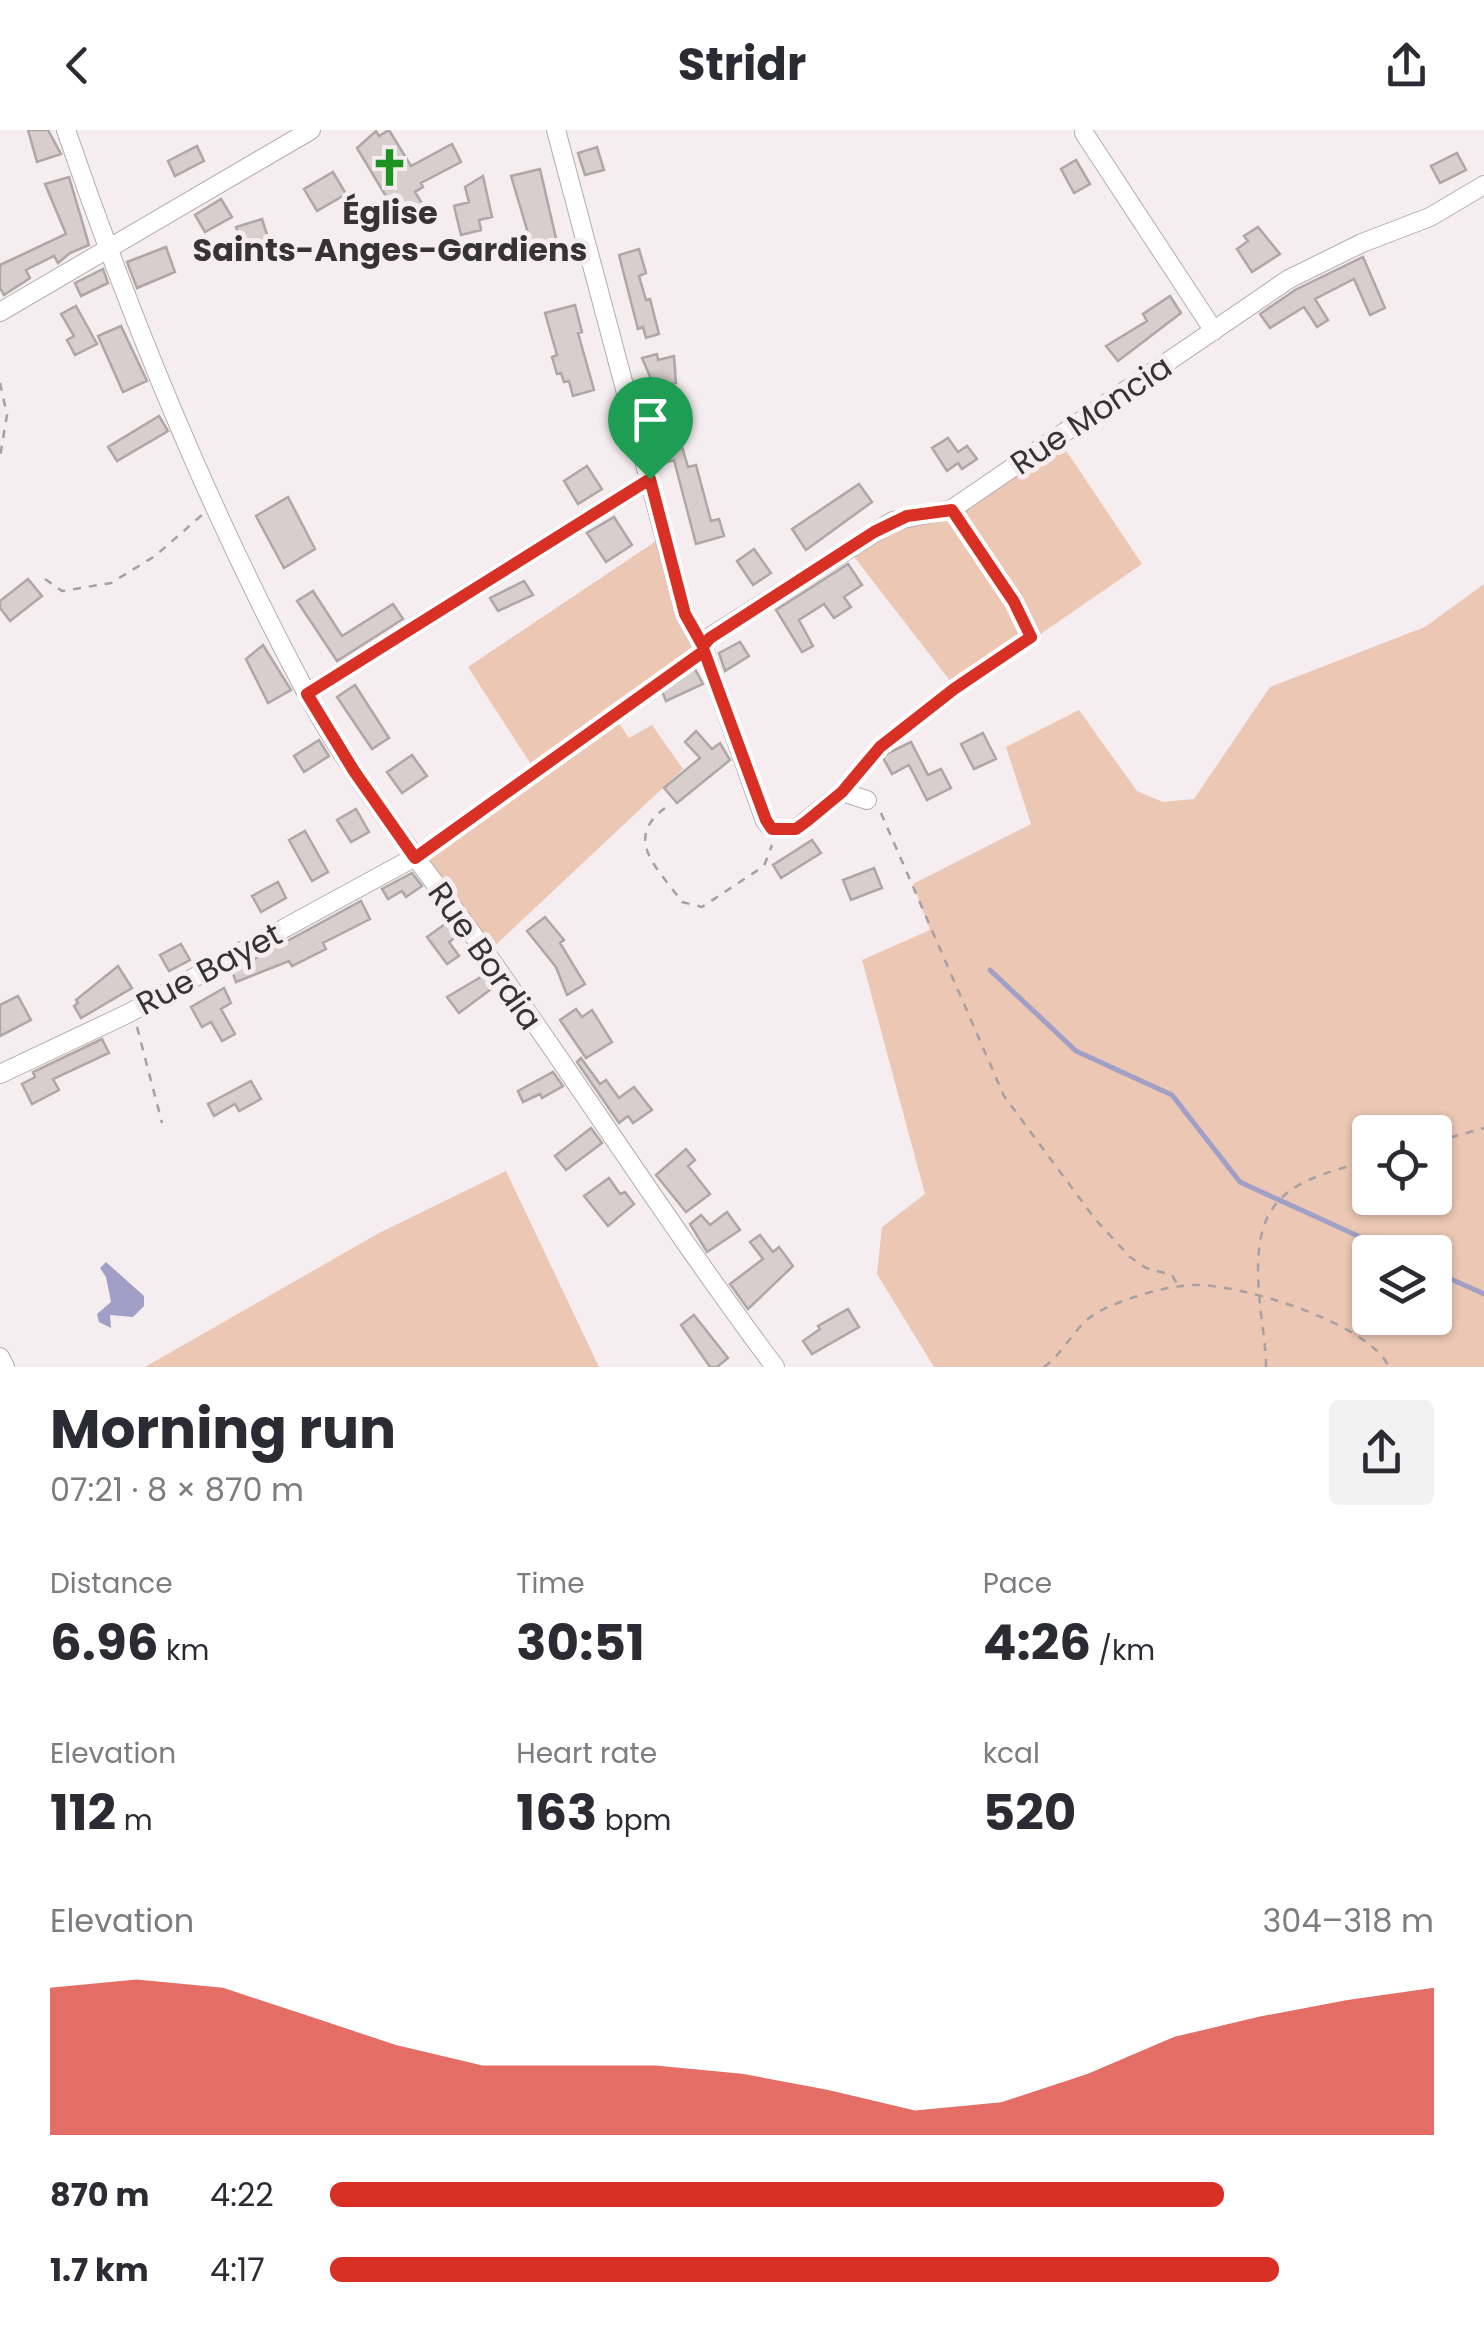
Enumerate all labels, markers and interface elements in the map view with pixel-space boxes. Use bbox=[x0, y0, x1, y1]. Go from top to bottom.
text: Stridr bbox=[678, 33, 806, 96]
icon: back bbox=[50, 38, 105, 93]
icon: share bbox=[1379, 38, 1434, 93]
church icon: Église Saints-Anges-Gardiens bbox=[369, 147, 411, 189]
place label: Église Saints-Anges-Gardiens bbox=[193, 190, 587, 272]
street label: Rue Moncia bbox=[1001, 344, 1180, 485]
pin bbox=[608, 377, 693, 480]
icon: arrive bbox=[623, 392, 678, 447]
street label: Rue Bordia bbox=[418, 873, 553, 1039]
street label: Rue Bayet bbox=[128, 911, 290, 1026]
map controls bbox=[1352, 1115, 1452, 1335]
button: locate bbox=[1352, 1115, 1452, 1215]
button: layers bbox=[1352, 1235, 1452, 1335]
text: Morning run bbox=[50, 1390, 396, 1467]
button: share bbox=[1329, 1400, 1434, 1505]
text: 07:21 · 8 × 870 m bbox=[50, 1467, 304, 1512]
text: Distance bbox=[50, 1564, 173, 1603]
text: Time bbox=[516, 1564, 585, 1603]
text: Pace bbox=[983, 1564, 1052, 1603]
text: 6.96 bbox=[50, 1607, 159, 1678]
text: 30:51 bbox=[516, 1607, 645, 1678]
text: 4:26 bbox=[983, 1607, 1091, 1678]
text: km bbox=[159, 1631, 209, 1670]
text: /km bbox=[1091, 1631, 1155, 1670]
text: Elevation bbox=[50, 1734, 176, 1773]
text: Heart rate bbox=[516, 1734, 657, 1773]
text: kcal bbox=[983, 1734, 1040, 1773]
text: 112 bbox=[50, 1777, 116, 1848]
text: 163 bbox=[516, 1777, 597, 1848]
text: 520 bbox=[983, 1777, 1076, 1848]
text: m bbox=[116, 1801, 152, 1840]
text: bpm bbox=[597, 1801, 671, 1840]
text: Elevation bbox=[50, 1898, 194, 1943]
text: 304–318 m bbox=[1262, 1898, 1434, 1943]
text: 870 m bbox=[50, 2172, 149, 2217]
text: 4:22 bbox=[210, 2172, 274, 2217]
text: 1.7 km bbox=[50, 2247, 149, 2292]
text: 4:17 bbox=[210, 2247, 265, 2292]

